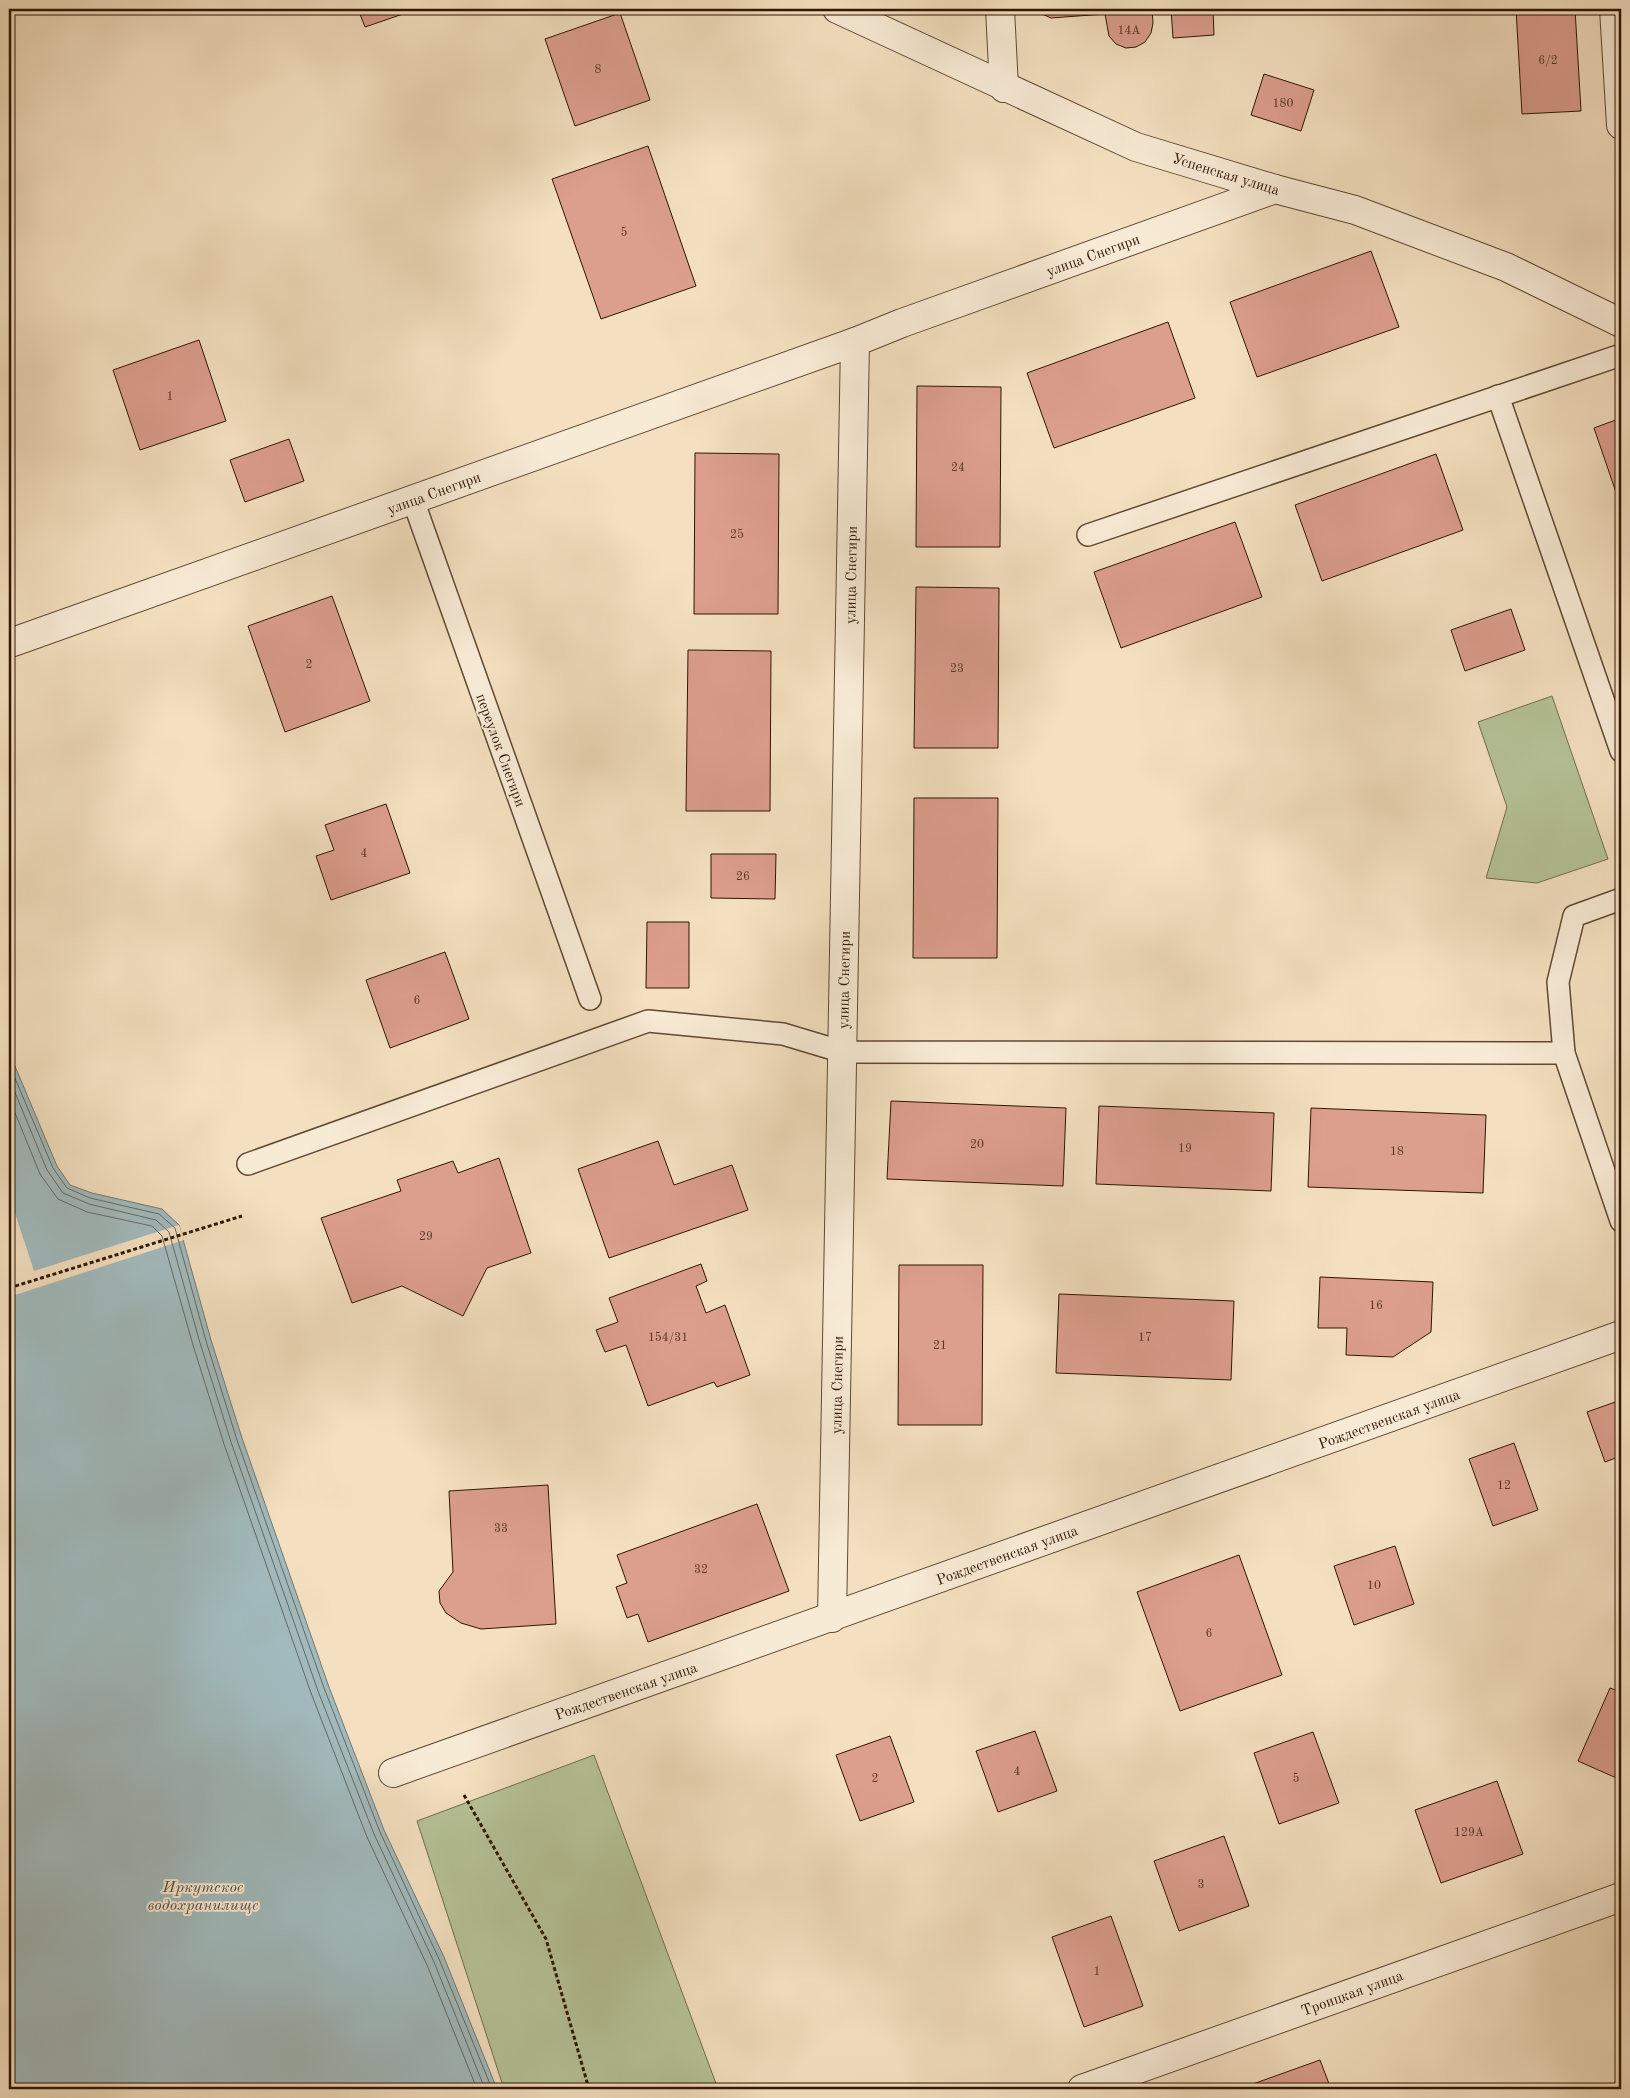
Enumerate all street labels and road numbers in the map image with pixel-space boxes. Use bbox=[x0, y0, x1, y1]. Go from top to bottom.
street label: Успенская улица bbox=[1170, 152, 1282, 199]
street label: улица Снегири bbox=[1045, 233, 1142, 280]
street label: улица Снегири bbox=[386, 471, 483, 518]
street label: улица Снегири bbox=[844, 526, 861, 624]
street label: переулок Снегири bbox=[472, 692, 527, 809]
street label: улица Снегири bbox=[837, 931, 854, 1029]
street label: улица Снегири bbox=[830, 1336, 847, 1434]
street label: Рождественская улица bbox=[1317, 1388, 1463, 1453]
street label: Рождественская улица bbox=[935, 1524, 1081, 1589]
street label: Рождественская улица bbox=[553, 1661, 700, 1724]
street label: Троицкая улица bbox=[1299, 1969, 1406, 2020]

